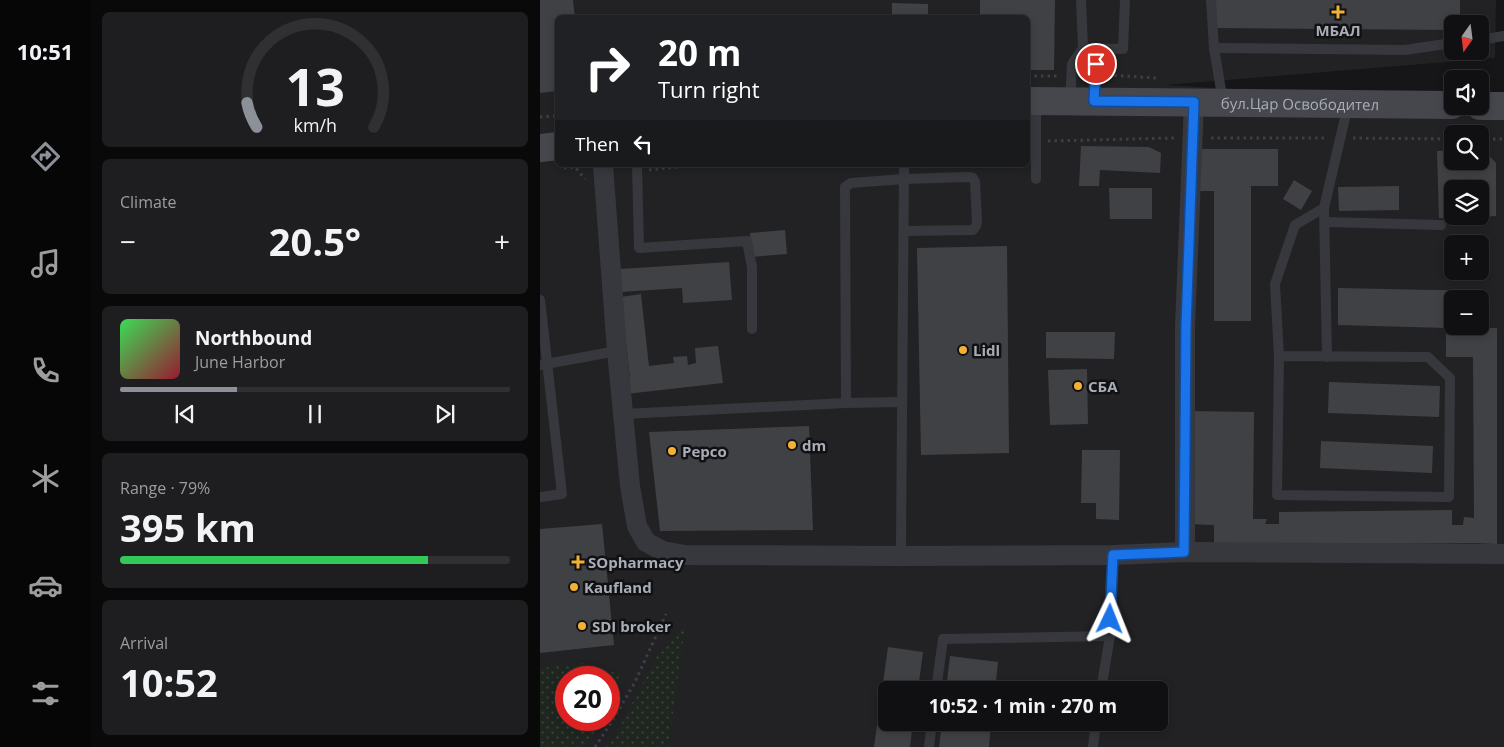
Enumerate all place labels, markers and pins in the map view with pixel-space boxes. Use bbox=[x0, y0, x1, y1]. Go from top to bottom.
marker: МБАЛ bbox=[1331, 5, 1345, 19]
place label: МБАЛ bbox=[1315, 20, 1361, 40]
pin bbox=[1075, 43, 1117, 85]
place label: Lidl bbox=[973, 340, 1000, 360]
marker: Lidl bbox=[957, 344, 969, 356]
place label: СБА bbox=[1088, 376, 1118, 396]
marker: СБА bbox=[1072, 380, 1084, 392]
place label: dm bbox=[802, 435, 826, 455]
marker: dm bbox=[786, 439, 798, 451]
place label: Pepco bbox=[682, 441, 727, 461]
marker: Pepco bbox=[666, 445, 678, 457]
place label: SOpharmacy bbox=[588, 552, 684, 572]
marker: SOpharmacy bbox=[572, 556, 584, 568]
place label: Kaufland bbox=[584, 577, 652, 597]
marker: Kaufland bbox=[568, 581, 580, 593]
place label: SDI broker bbox=[592, 616, 671, 636]
marker: SDI broker bbox=[576, 620, 588, 632]

